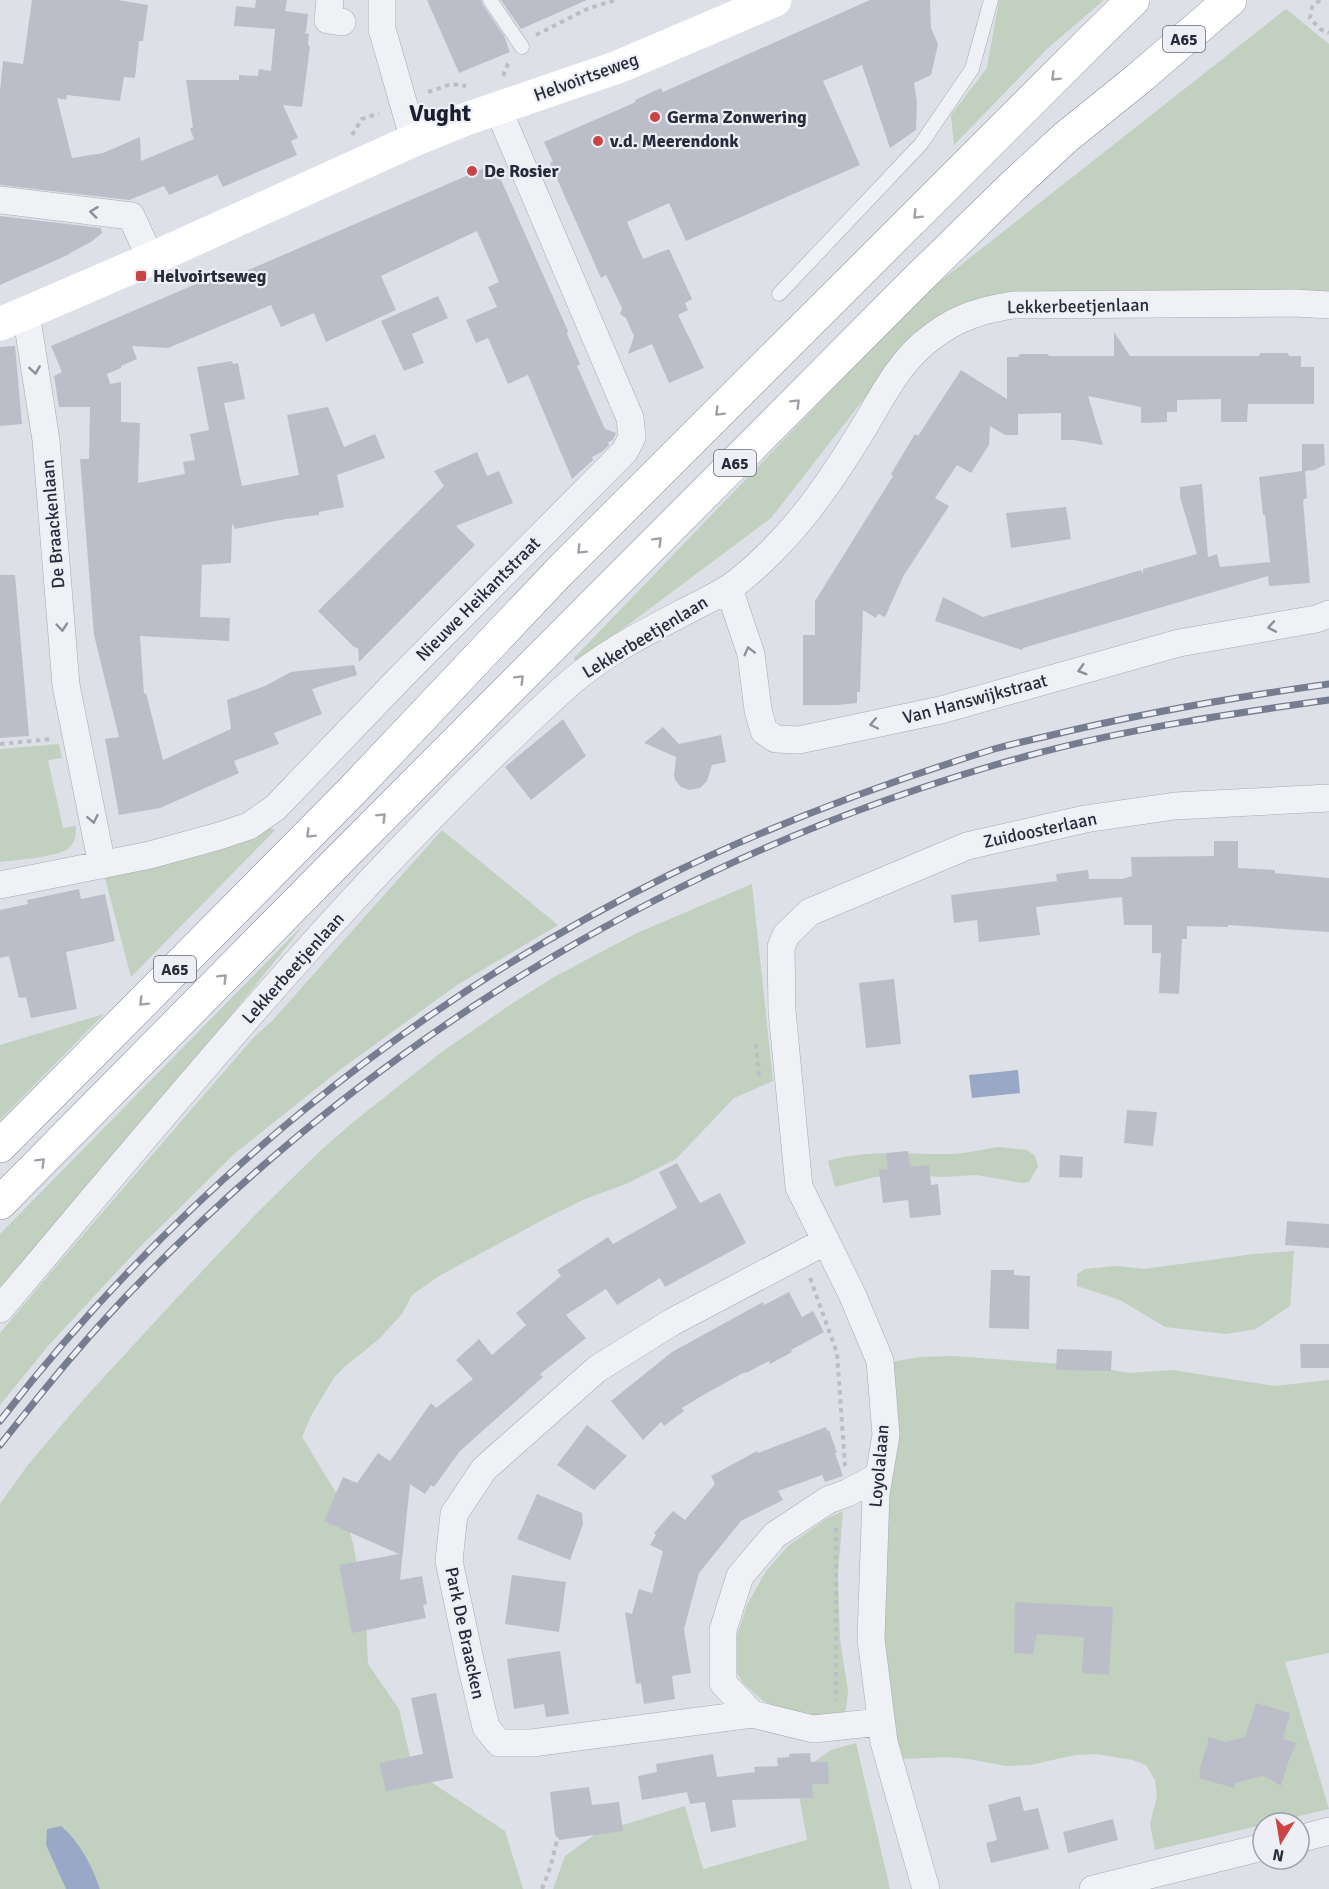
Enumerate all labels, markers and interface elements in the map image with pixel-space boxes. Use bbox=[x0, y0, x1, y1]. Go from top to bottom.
road number: A65 bbox=[1163, 26, 1205, 52]
street label: Helvoirtseweg bbox=[531, 48, 641, 106]
one-way arrow bbox=[1051, 70, 1062, 81]
district label: Vught bbox=[409, 98, 471, 128]
place label: Germa Zonwering bbox=[667, 106, 807, 128]
marker: Germa Zonwering bbox=[648, 110, 662, 124]
place label: v.d. Meerendonk bbox=[609, 130, 739, 152]
marker: v.d. Meerendonk bbox=[591, 134, 605, 148]
place label: De Rosier bbox=[484, 160, 559, 182]
marker: De Rosier bbox=[465, 164, 479, 178]
one-way arrow bbox=[90, 206, 99, 219]
one-way arrow bbox=[913, 207, 924, 218]
place label: Helvoirtseweg bbox=[153, 265, 267, 287]
marker: Helvoirtseweg bbox=[134, 269, 148, 283]
street label: Lekkerbeetjenlaan bbox=[1007, 294, 1149, 318]
one-way arrow bbox=[29, 366, 41, 375]
one-way arrow bbox=[788, 399, 799, 410]
one-way arrow bbox=[716, 405, 726, 416]
road number: A65 bbox=[714, 450, 756, 476]
street label: De Braackenlaan bbox=[36, 459, 70, 589]
street label: Nieuwe Heikantstraat bbox=[411, 532, 545, 666]
one-way arrow bbox=[650, 537, 661, 548]
one-way arrow bbox=[578, 542, 589, 553]
street label: Lekkerbeetjenlaan bbox=[578, 591, 712, 683]
one-way arrow bbox=[1268, 620, 1277, 632]
one-way arrow bbox=[55, 622, 68, 631]
one-way arrow bbox=[744, 646, 757, 656]
one-way arrow bbox=[1078, 663, 1088, 675]
street label: Van Hanswijkstraat bbox=[900, 669, 1050, 729]
one-way arrow bbox=[513, 675, 524, 686]
one-way arrow bbox=[869, 717, 879, 730]
street label: Zuidoosterlaan bbox=[981, 807, 1099, 853]
one-way arrow bbox=[375, 813, 386, 824]
one-way arrow bbox=[86, 814, 99, 824]
one-way arrow bbox=[306, 826, 317, 837]
street label: Lekkerbeetjenlaan bbox=[237, 908, 349, 1028]
road number: A65 bbox=[154, 956, 196, 982]
one-way arrow bbox=[215, 975, 226, 986]
one-way arrow bbox=[139, 996, 150, 1006]
one-way arrow bbox=[34, 1158, 45, 1169]
street label: Loyolalaan bbox=[864, 1423, 894, 1509]
street label: Park De Braacken bbox=[440, 1565, 490, 1701]
north arrow bbox=[1251, 1811, 1311, 1871]
text: N bbox=[1271, 1844, 1286, 1866]

